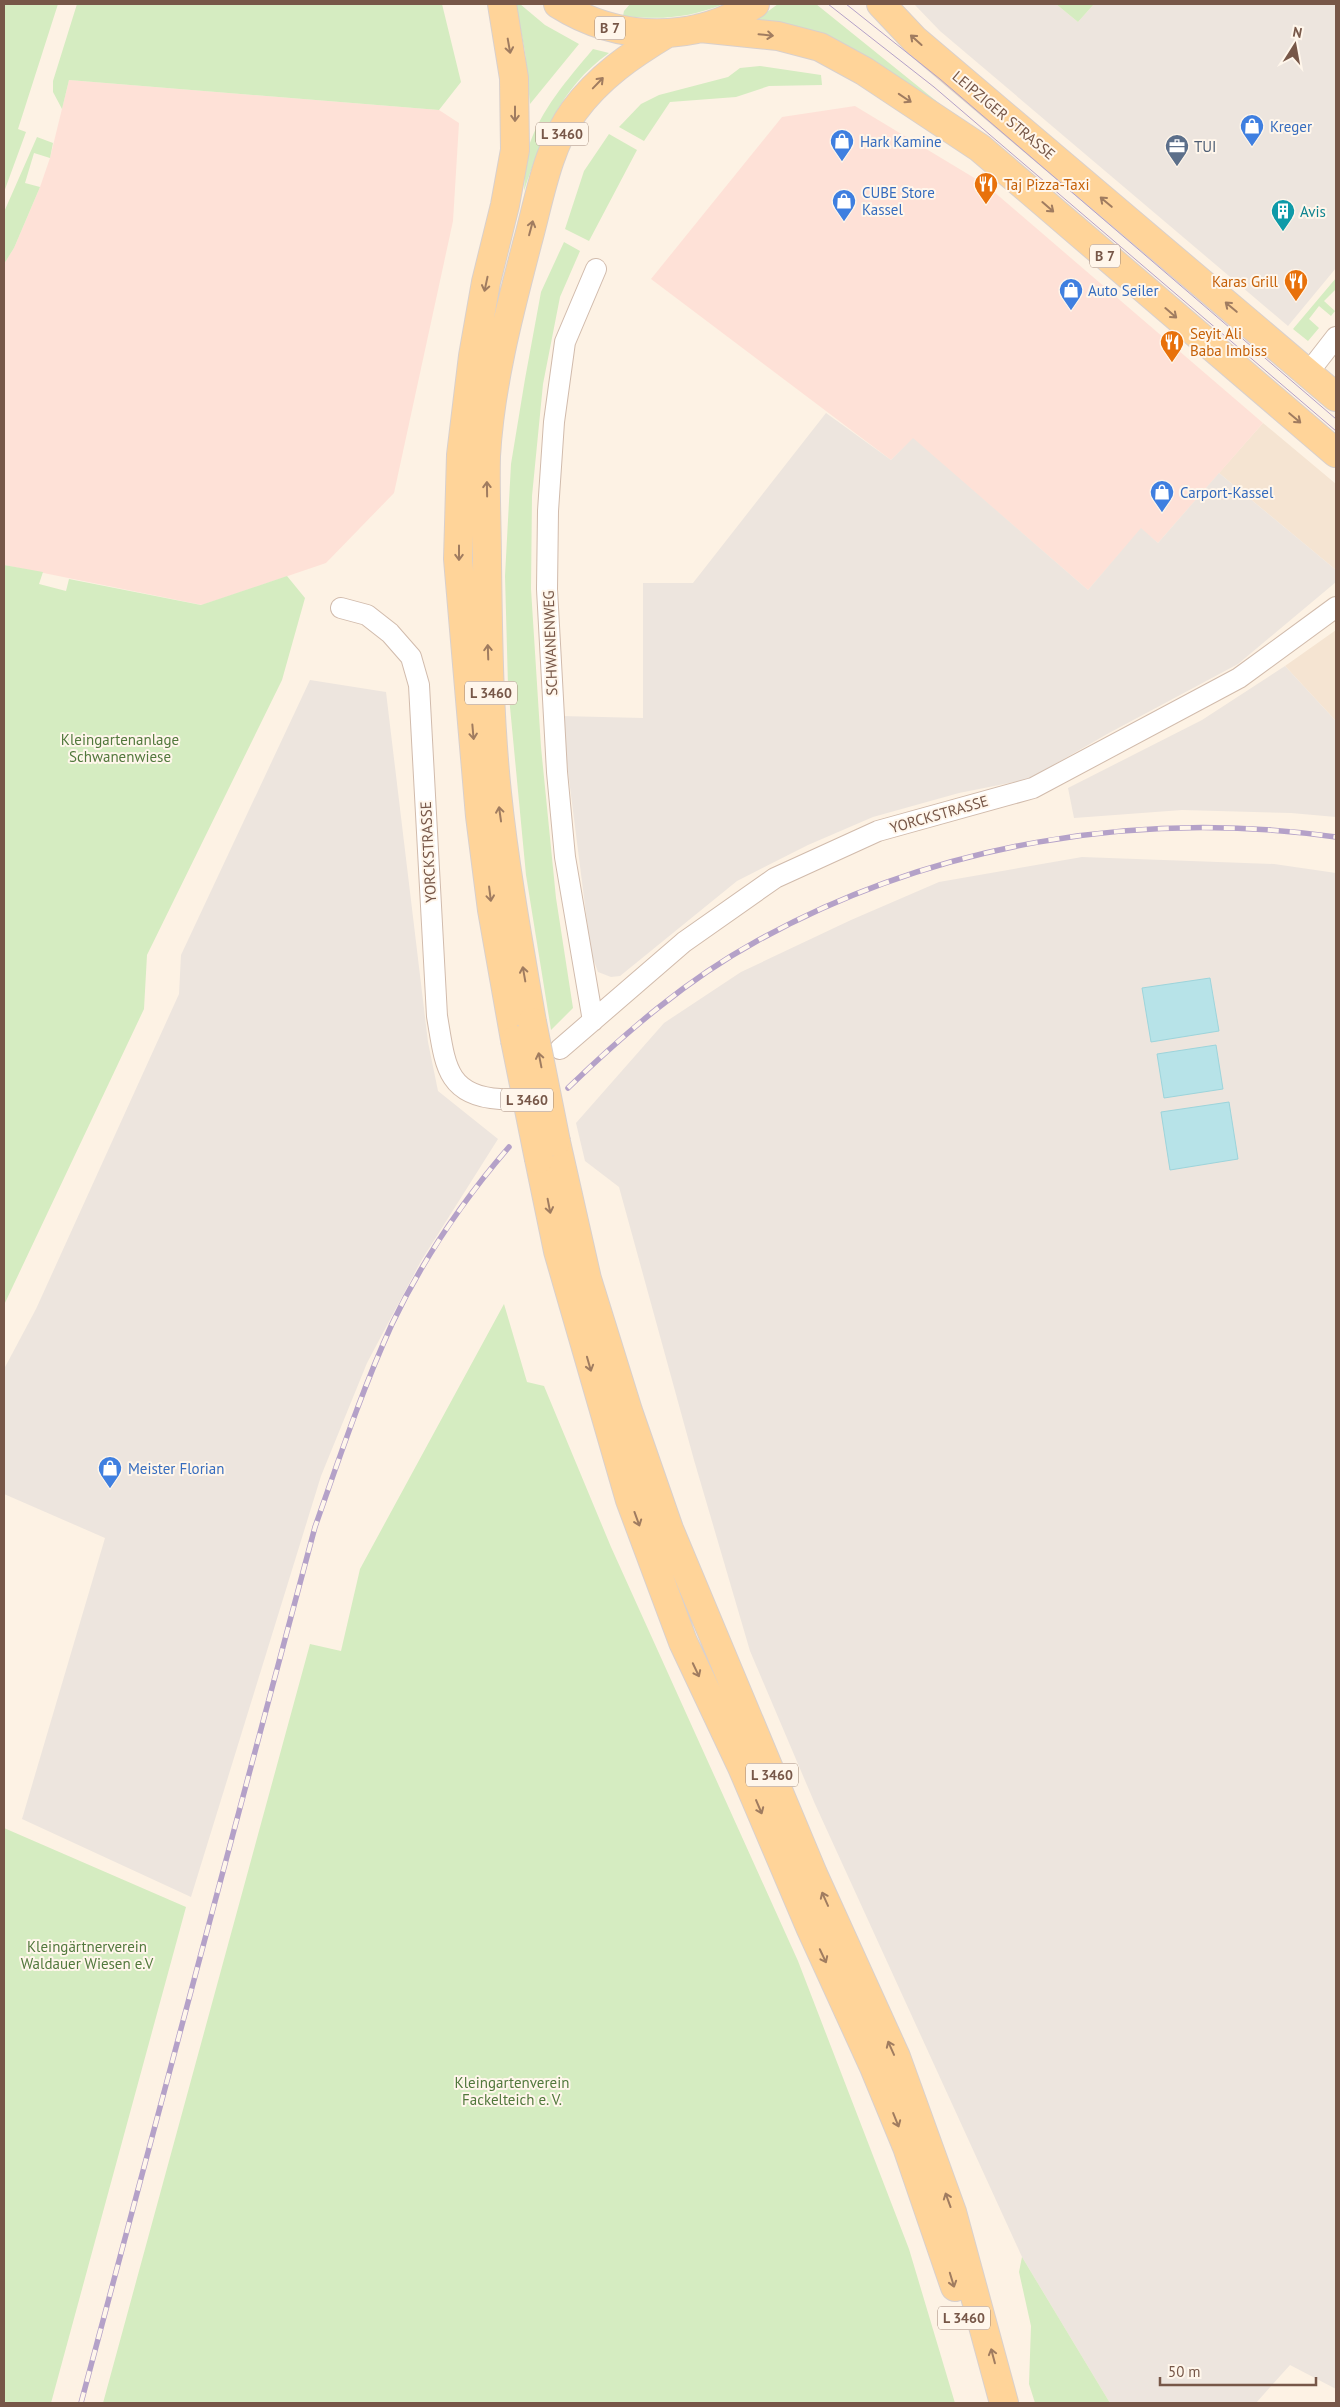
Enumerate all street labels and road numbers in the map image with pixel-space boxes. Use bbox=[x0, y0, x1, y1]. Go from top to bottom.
road number: B 7 bbox=[595, 16, 625, 40]
street label: LEIPZIGER STRASSE bbox=[949, 66, 1059, 164]
road number: L 3460 bbox=[536, 122, 588, 146]
road number: B 7 bbox=[1090, 245, 1120, 268]
street label: SCHWANENWEG bbox=[539, 590, 561, 696]
road number: L 3460 bbox=[465, 681, 517, 704]
street label: YORCKSTRASSE bbox=[888, 791, 990, 837]
street label: YORCKSTRASSE bbox=[416, 801, 440, 903]
road number: L 3460 bbox=[501, 1088, 553, 1112]
road number: L 3460 bbox=[746, 1764, 798, 1786]
road number: L 3460 bbox=[938, 2306, 990, 2330]

